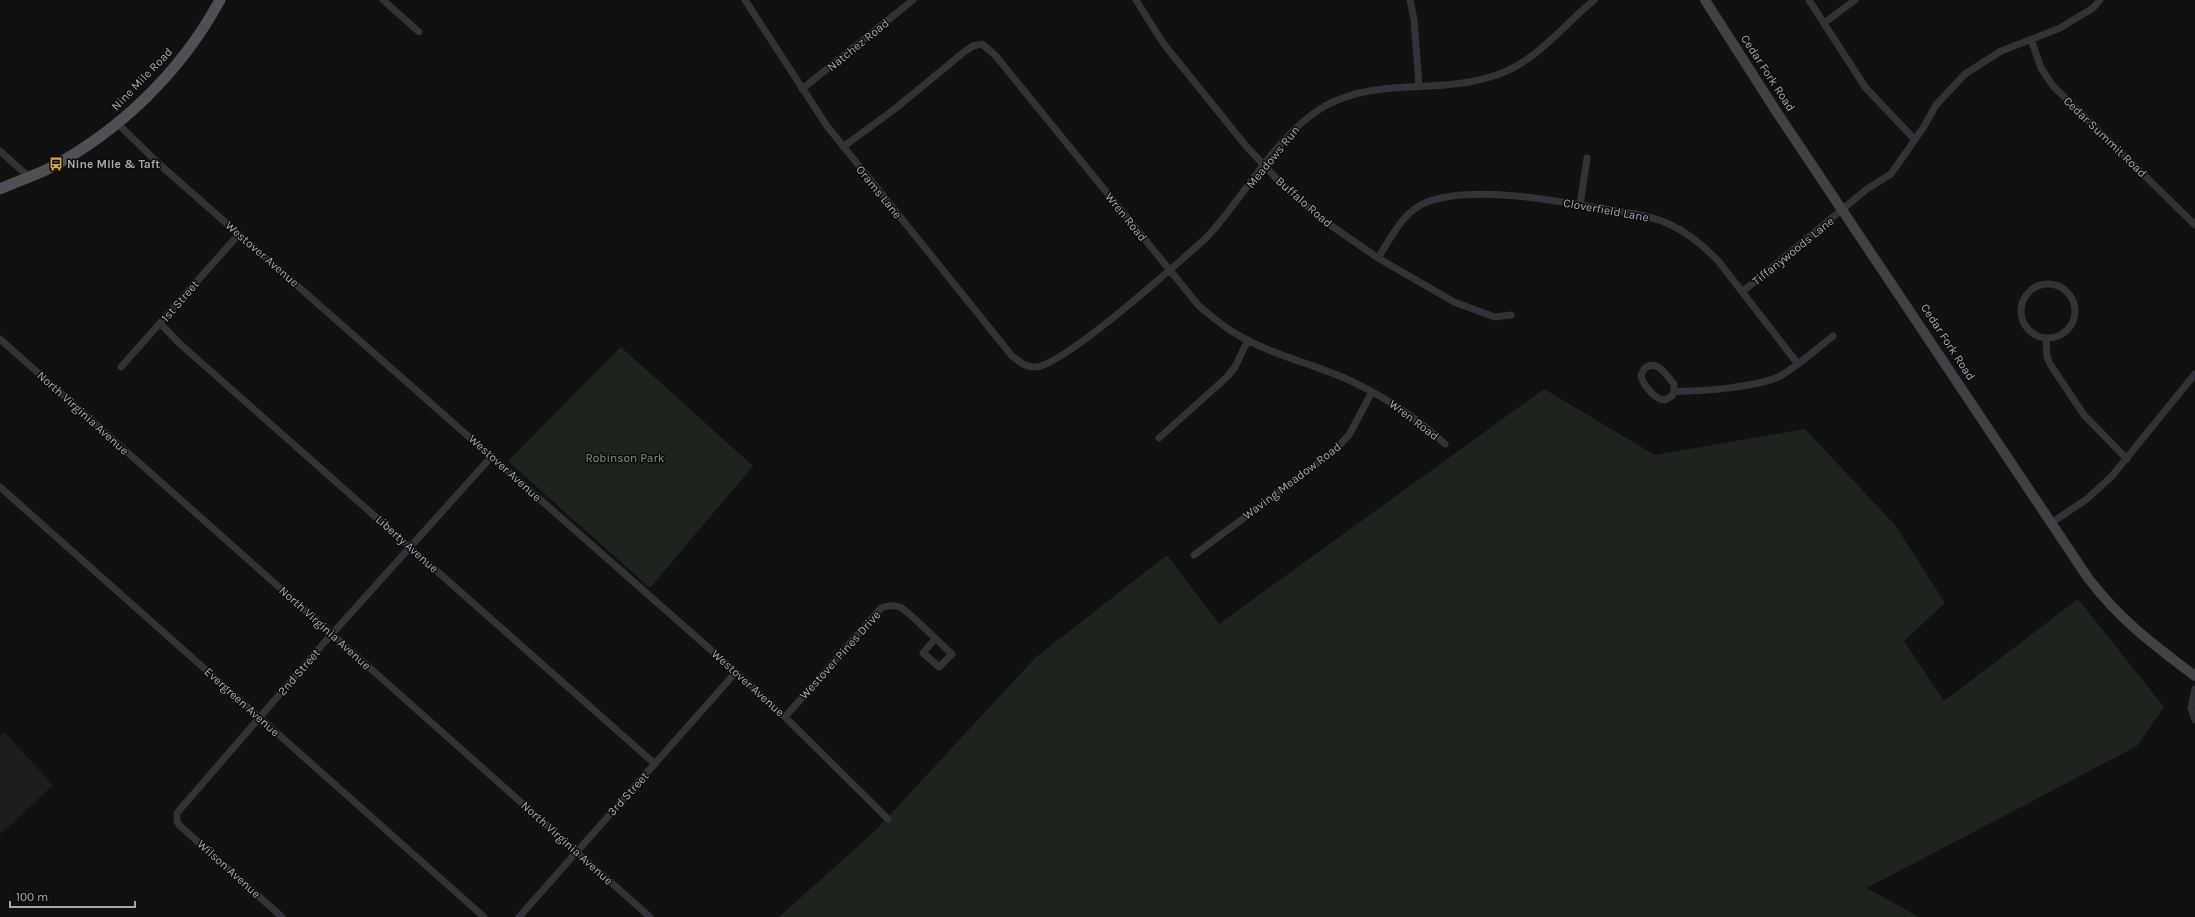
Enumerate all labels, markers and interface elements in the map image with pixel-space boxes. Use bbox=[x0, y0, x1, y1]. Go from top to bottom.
street label: Natchez Road bbox=[824, 16, 892, 74]
street label: Cedar Fork Road bbox=[1738, 32, 1798, 114]
street label: Nine Mile Road bbox=[109, 45, 175, 113]
street label: Cedar Summit Road bbox=[2061, 94, 2149, 180]
street label: Meadows Run bbox=[1244, 123, 1302, 191]
bus stop icon: Nine Mile & Taft bbox=[48, 156, 64, 172]
place label: Nine Mile & Taft bbox=[67, 157, 160, 171]
street label: Orams Lane bbox=[853, 162, 905, 222]
street label: Buffalo Road bbox=[1273, 174, 1335, 230]
street label: Wren Road bbox=[1102, 190, 1150, 244]
street label: Cloverfield Lane bbox=[1562, 196, 1650, 224]
street label: Tiffanywoods Lane bbox=[1749, 214, 1837, 288]
street label: Westover Avenue bbox=[222, 218, 302, 290]
street label: 1st Street bbox=[158, 277, 202, 325]
street label: Cedar Fork Road bbox=[1918, 301, 1978, 383]
street label: North Virginia Avenue bbox=[34, 368, 132, 458]
street label: Wren Road bbox=[1386, 397, 1442, 443]
street label: Westover Avenue bbox=[466, 432, 544, 504]
street label: Waving Meadow Road bbox=[1240, 440, 1344, 522]
park label: Robinson Park bbox=[585, 451, 665, 465]
street label: Liberty Avenue bbox=[373, 512, 441, 576]
street label: North Virginia Avenue bbox=[276, 583, 374, 673]
street label: Westover Pines Drive bbox=[797, 608, 883, 702]
street label: 2nd Street bbox=[275, 645, 323, 698]
street label: Westover Avenue bbox=[709, 647, 787, 719]
street label: Evergreen Avenue bbox=[202, 665, 282, 739]
street label: 3rd Street bbox=[605, 769, 652, 819]
street label: North Virginia Avenue bbox=[518, 798, 616, 888]
street label: Wilson Avenue bbox=[195, 837, 263, 901]
scale bar bbox=[10, 883, 135, 909]
text: 100 m bbox=[16, 890, 48, 904]

